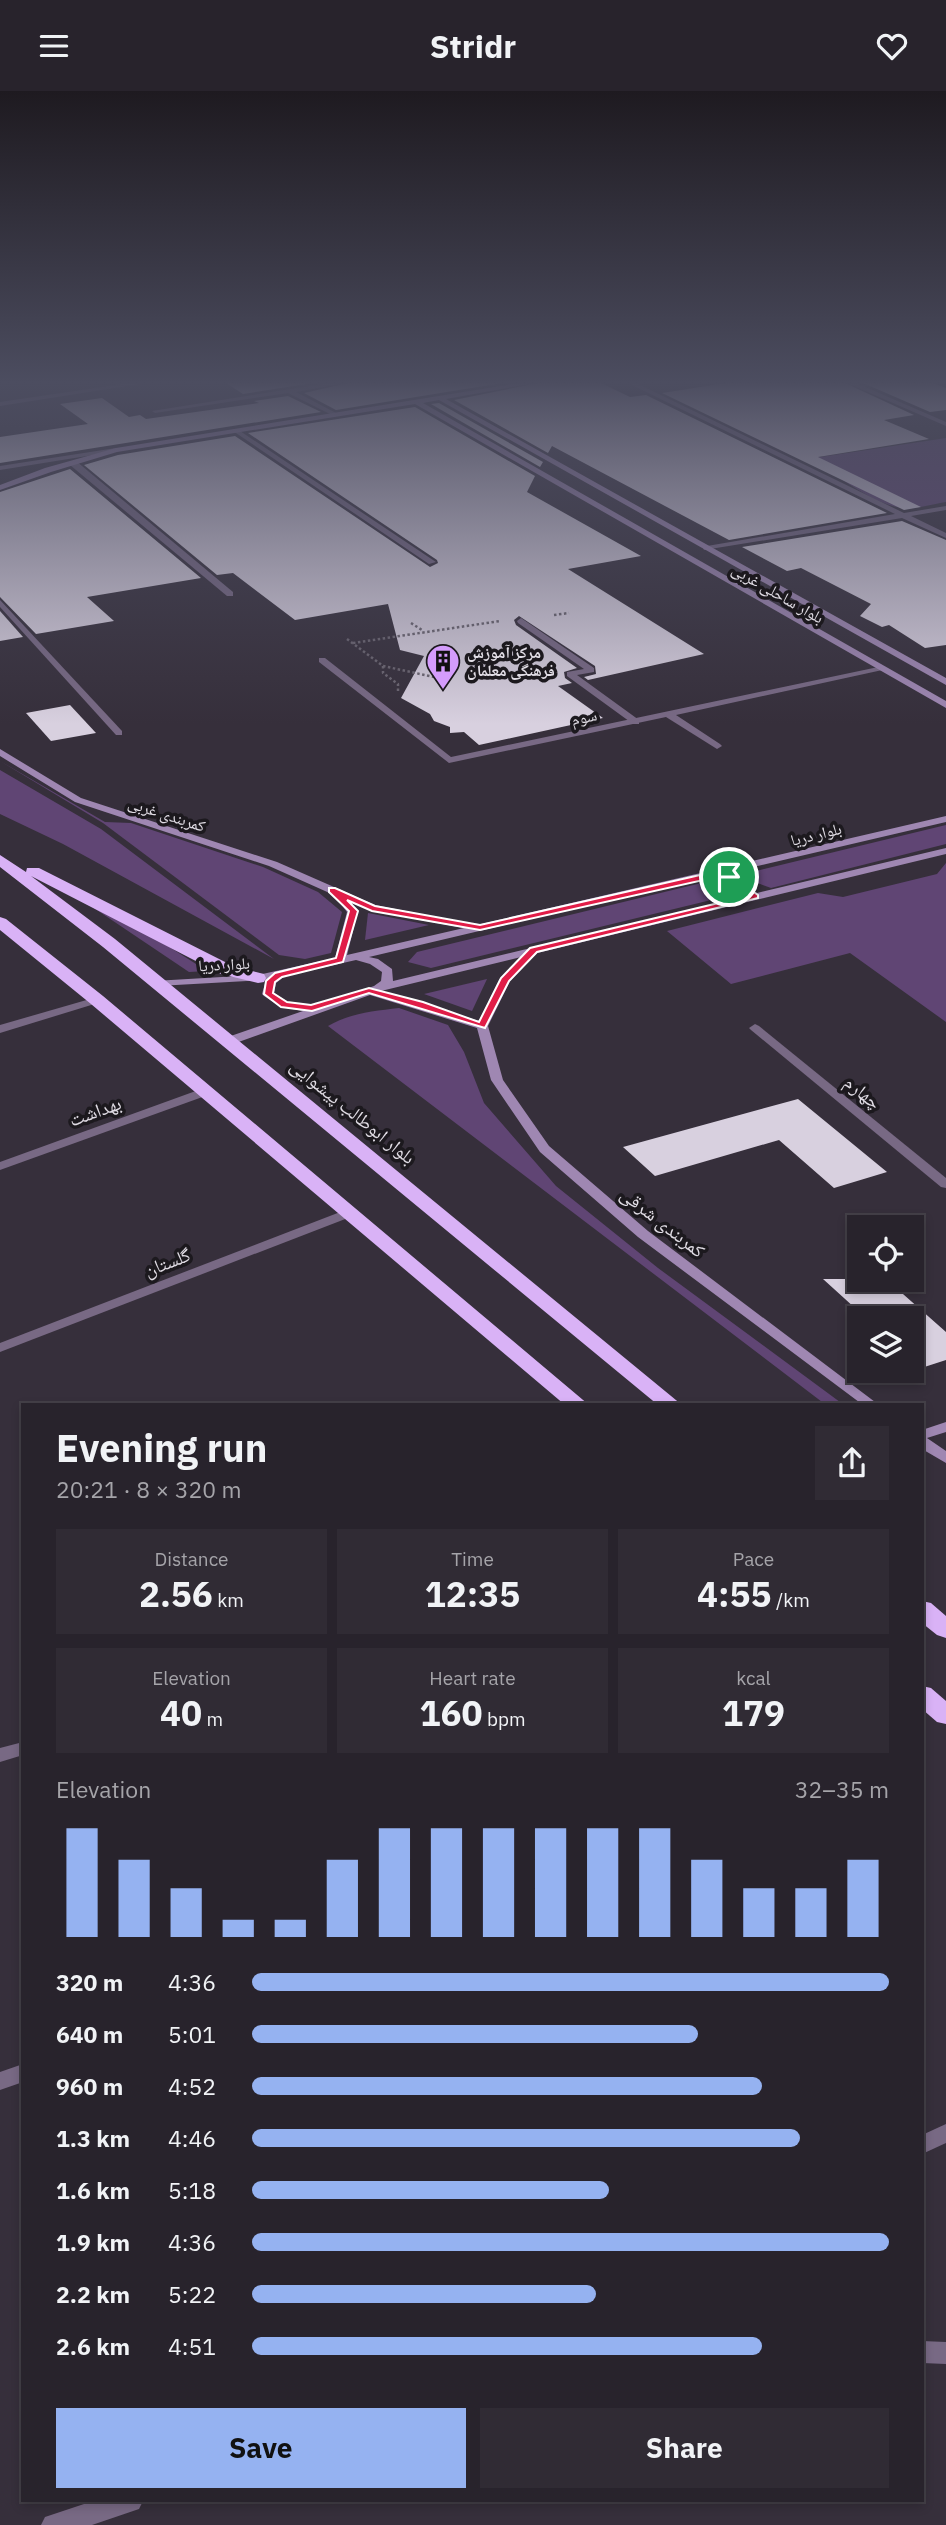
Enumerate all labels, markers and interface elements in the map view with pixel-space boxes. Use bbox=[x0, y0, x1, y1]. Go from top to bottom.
text: Stridr bbox=[430, 25, 516, 67]
icon: menu bbox=[35, 27, 73, 65]
icon: heart bbox=[873, 27, 911, 65]
street label: بلوار ساحلی غربی bbox=[728, 559, 828, 628]
building icon: مرکز آموزش فرهنگی معلمان bbox=[424, 642, 462, 691]
place label: مرکز آموزش فرهنگی معلمان bbox=[467, 642, 555, 680]
street label: سوم bbox=[569, 705, 599, 730]
street label: کمربندی غربی bbox=[126, 792, 208, 837]
street label: بلوار دریا bbox=[788, 818, 844, 850]
pin bbox=[699, 847, 759, 907]
icon: arrive bbox=[710, 858, 748, 896]
street label: بلوار دریا bbox=[198, 953, 250, 975]
street label: بلوار ابوطالب پیشوایی bbox=[285, 1053, 420, 1169]
street label: چهارم bbox=[838, 1070, 886, 1116]
street label: بهداشت bbox=[66, 1090, 124, 1132]
street label: کمربندی شرقی bbox=[616, 1182, 710, 1263]
map controls bbox=[847, 1215, 924, 1383]
button: locate bbox=[847, 1215, 924, 1292]
street label: گلستان bbox=[140, 1242, 194, 1282]
button: layers bbox=[847, 1306, 924, 1383]
text: Evening run bbox=[56, 1423, 267, 1472]
button: share bbox=[815, 1426, 889, 1500]
text: 20:21 · 8 × 320 m bbox=[56, 1474, 242, 1504]
text: Distance bbox=[154, 1547, 229, 1571]
text: Time bbox=[451, 1547, 494, 1571]
text: Pace bbox=[733, 1547, 774, 1571]
text: 2.56 bbox=[139, 1571, 213, 1617]
text: 12:35 bbox=[425, 1571, 520, 1617]
text: 4:55 bbox=[697, 1571, 772, 1617]
text: km bbox=[213, 1588, 244, 1612]
text: /km bbox=[772, 1588, 810, 1612]
text: Elevation bbox=[152, 1666, 231, 1690]
text: Heart rate bbox=[429, 1666, 516, 1690]
text: kcal bbox=[736, 1666, 771, 1690]
text: 40 bbox=[160, 1690, 202, 1736]
text: 160 bbox=[419, 1690, 482, 1736]
text: 179 bbox=[722, 1690, 785, 1736]
text: m bbox=[202, 1707, 223, 1731]
text: bpm bbox=[482, 1707, 526, 1731]
text: Elevation bbox=[56, 1774, 151, 1804]
text: 32–35 m bbox=[795, 1774, 889, 1804]
text: 320 m bbox=[56, 1967, 123, 1997]
text: 4:36 bbox=[168, 1967, 216, 1997]
text: 640 m bbox=[56, 2019, 123, 2049]
text: 5:01 bbox=[168, 2019, 216, 2049]
text: 960 m bbox=[56, 2071, 123, 2101]
text: 4:52 bbox=[168, 2071, 216, 2101]
text: 1.3 km bbox=[56, 2123, 130, 2153]
text: 4:46 bbox=[168, 2123, 216, 2153]
text: 1.6 km bbox=[56, 2175, 130, 2205]
text: 5:18 bbox=[168, 2175, 216, 2205]
text: 1.9 km bbox=[56, 2227, 130, 2257]
text: 4:36 bbox=[168, 2227, 216, 2257]
text: 2.2 km bbox=[56, 2279, 130, 2309]
text: 5:22 bbox=[168, 2279, 216, 2309]
text: 2.6 km bbox=[56, 2331, 130, 2361]
text: 4:51 bbox=[168, 2331, 216, 2361]
button: Save bbox=[56, 2408, 466, 2488]
button: Share bbox=[480, 2408, 889, 2488]

